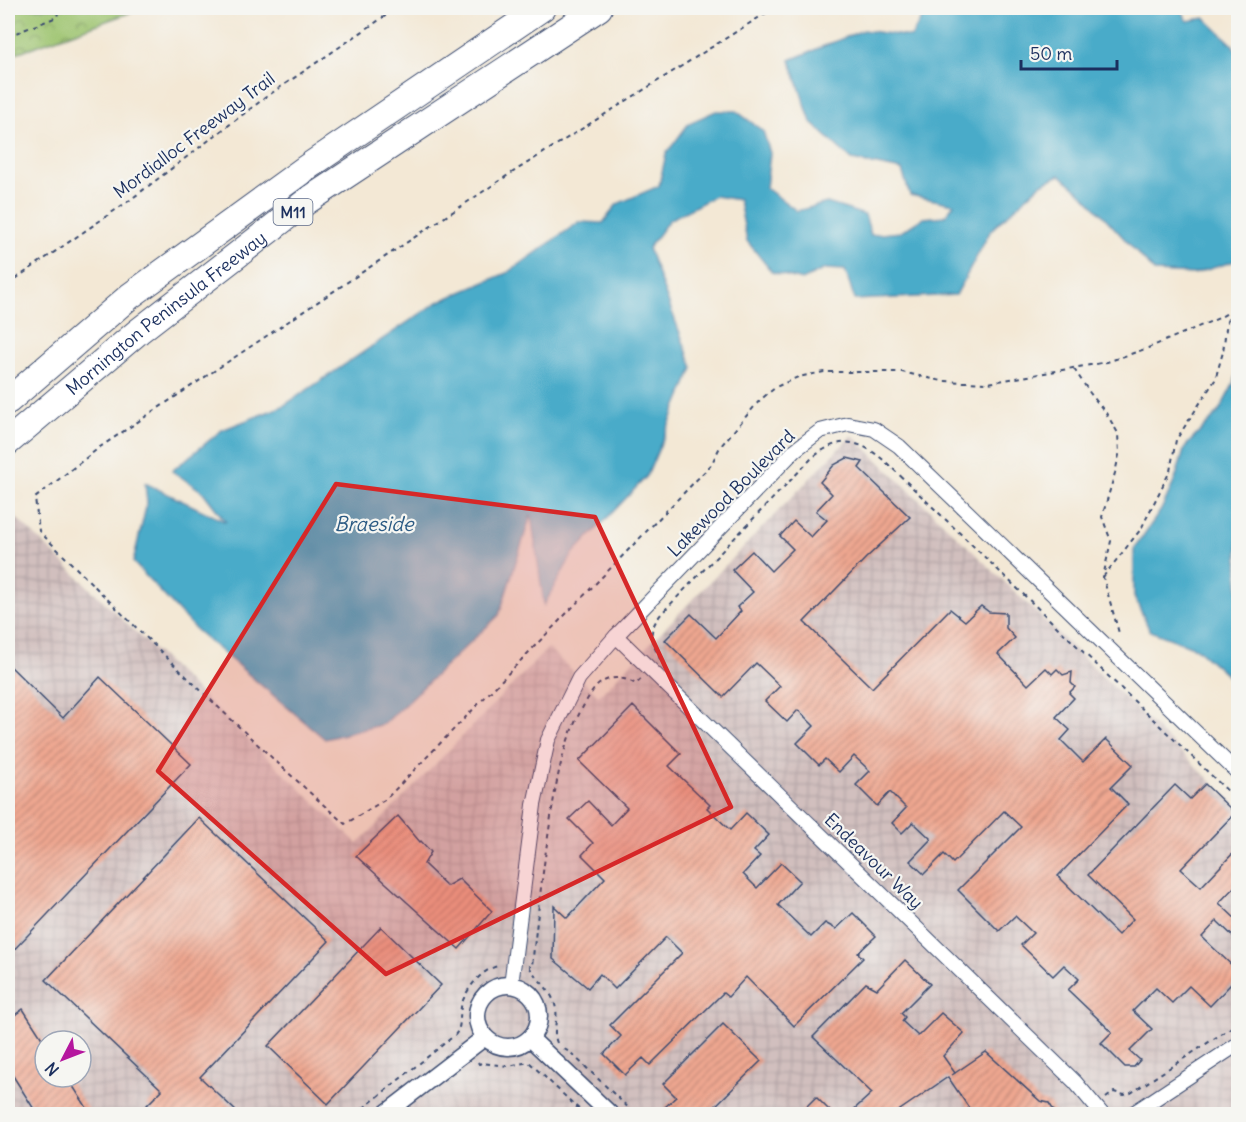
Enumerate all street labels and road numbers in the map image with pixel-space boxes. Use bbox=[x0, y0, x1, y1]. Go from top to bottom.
street label: Mordialloc Freeway Trail bbox=[109, 67, 279, 203]
road number: M11 bbox=[274, 199, 312, 225]
street label: Mornington Peninsula Freeway bbox=[61, 226, 271, 400]
street label: Lakewood Boulevard bbox=[663, 424, 800, 561]
street label: Endeavour Way bbox=[820, 808, 928, 914]

